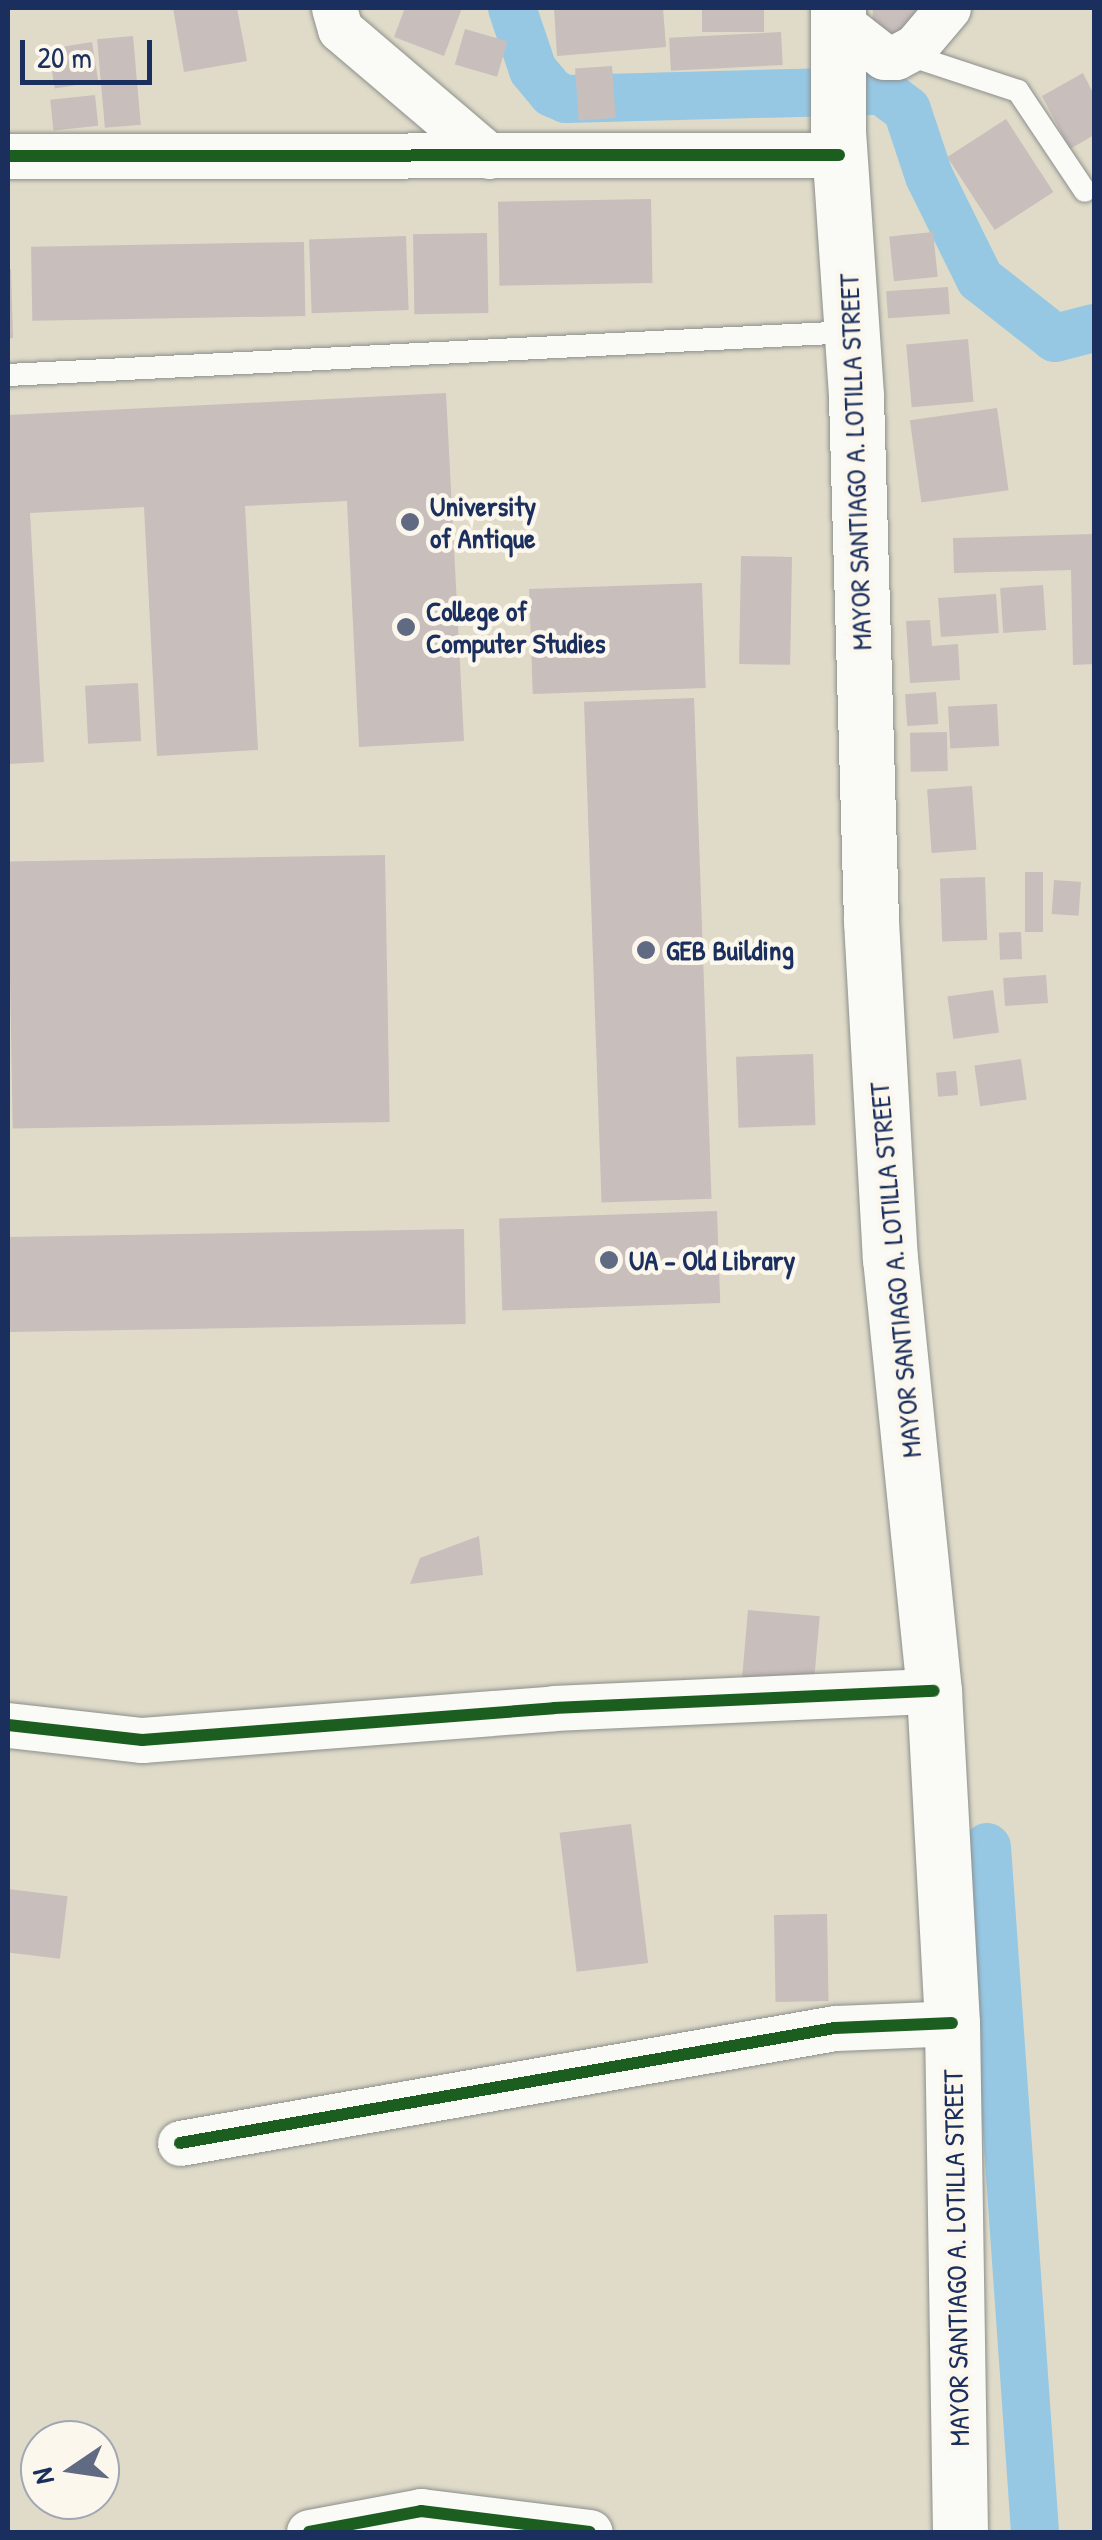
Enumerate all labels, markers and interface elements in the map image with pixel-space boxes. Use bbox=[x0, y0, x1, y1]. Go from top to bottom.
scale bar bbox=[25, 20, 158, 82]
text: 20 m bbox=[37, 37, 92, 77]
street label: MAYOR SANTIAGO A. LOTILLA STREET bbox=[832, 273, 878, 651]
place label: University of Antique bbox=[430, 489, 536, 555]
marker: University of Antique bbox=[399, 511, 421, 533]
place label: College of Computer Studies bbox=[426, 594, 606, 660]
marker: College of Computer Studies bbox=[395, 616, 417, 638]
place label: GEB Building bbox=[666, 933, 794, 967]
marker: GEB Building bbox=[635, 939, 657, 961]
street label: MAYOR SANTIAGO A. LOTILLA STREET bbox=[862, 1081, 928, 1459]
place label: UA - Old Library bbox=[629, 1243, 795, 1277]
marker: UA - Old Library bbox=[598, 1249, 620, 1271]
street label: MAYOR SANTIAGO A. LOTILLA STREET bbox=[936, 2069, 976, 2447]
north arrow bbox=[20, 2420, 120, 2520]
text: N bbox=[23, 2465, 63, 2488]

